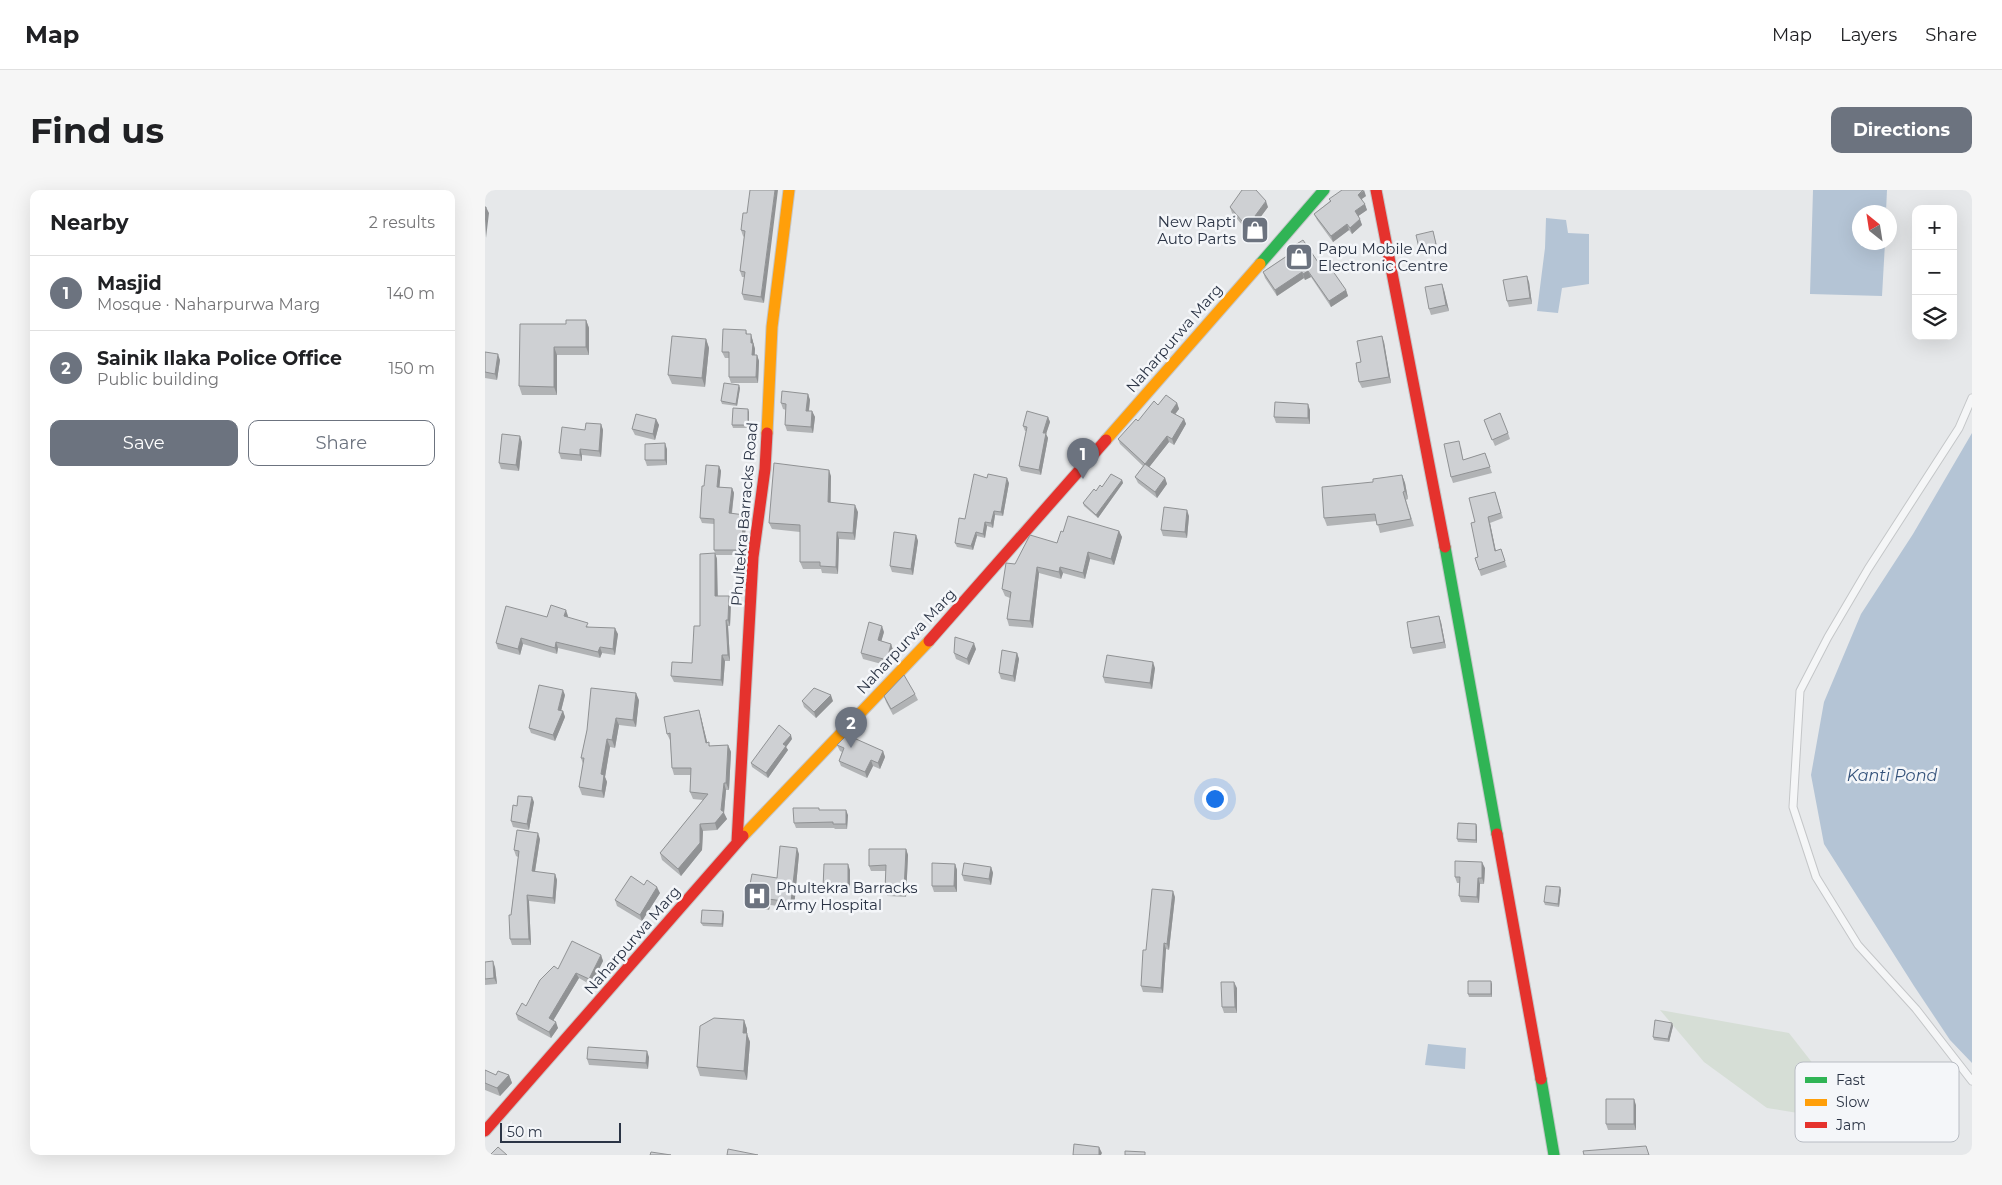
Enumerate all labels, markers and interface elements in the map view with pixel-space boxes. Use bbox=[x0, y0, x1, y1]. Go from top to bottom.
text: Map bbox=[25, 20, 79, 49]
text: Map bbox=[1772, 24, 1812, 46]
text: Layers bbox=[1840, 24, 1897, 46]
text: Share bbox=[1925, 24, 1977, 46]
button: Directions bbox=[1831, 107, 1972, 153]
text: Find us bbox=[30, 109, 164, 152]
north arrow bbox=[1852, 205, 1897, 250]
map controls bbox=[1912, 205, 1957, 340]
button: + bbox=[1912, 205, 1957, 250]
text: Nearby bbox=[50, 210, 129, 235]
place label: New Rapti Auto Parts bbox=[1157, 212, 1236, 248]
text: 2 results bbox=[369, 213, 435, 232]
shop icon: New Rapti Auto Parts bbox=[1240, 215, 1270, 245]
place label: Papu Mobile And Electronic Centre bbox=[1318, 239, 1448, 275]
shop icon: Papu Mobile And Electronic Centre bbox=[1284, 242, 1314, 272]
button: − bbox=[1912, 250, 1957, 295]
text: Masjid bbox=[97, 272, 162, 295]
street label: Naharpurwa Marg bbox=[1122, 280, 1226, 396]
text: 1 bbox=[63, 284, 69, 303]
text: 140 m bbox=[387, 284, 435, 303]
text: Mosque · Naharpurwa Marg bbox=[97, 295, 320, 314]
button: layers bbox=[1912, 295, 1957, 340]
text: Sainik Ilaka Police Office bbox=[97, 347, 342, 370]
text: 2 bbox=[61, 359, 71, 378]
text: 150 m bbox=[388, 359, 435, 378]
text: Public building bbox=[97, 370, 219, 389]
button: Save bbox=[50, 420, 238, 466]
button: Share bbox=[248, 420, 435, 466]
street label: Phultekra Barracks Road bbox=[726, 421, 762, 607]
pin: 1 bbox=[1067, 438, 1099, 479]
street label: Naharpurwa Marg bbox=[852, 584, 960, 698]
pin: 2 bbox=[835, 707, 867, 748]
water label: Kanti Pond bbox=[1847, 766, 1937, 785]
your location bbox=[1202, 786, 1228, 812]
place label: Phultekra Barracks Army Hospital bbox=[776, 878, 918, 914]
hospital icon: Phultekra Barracks Army Hospital bbox=[742, 881, 772, 911]
street label: Naharpurwa Marg bbox=[580, 882, 684, 998]
legend bbox=[1795, 1062, 1959, 1142]
text: Fast bbox=[1836, 1071, 1866, 1089]
text: Slow bbox=[1836, 1093, 1870, 1111]
text: Jam bbox=[1835, 1116, 1866, 1134]
scale bar bbox=[500, 1120, 621, 1143]
text: 50 m bbox=[507, 1123, 543, 1141]

